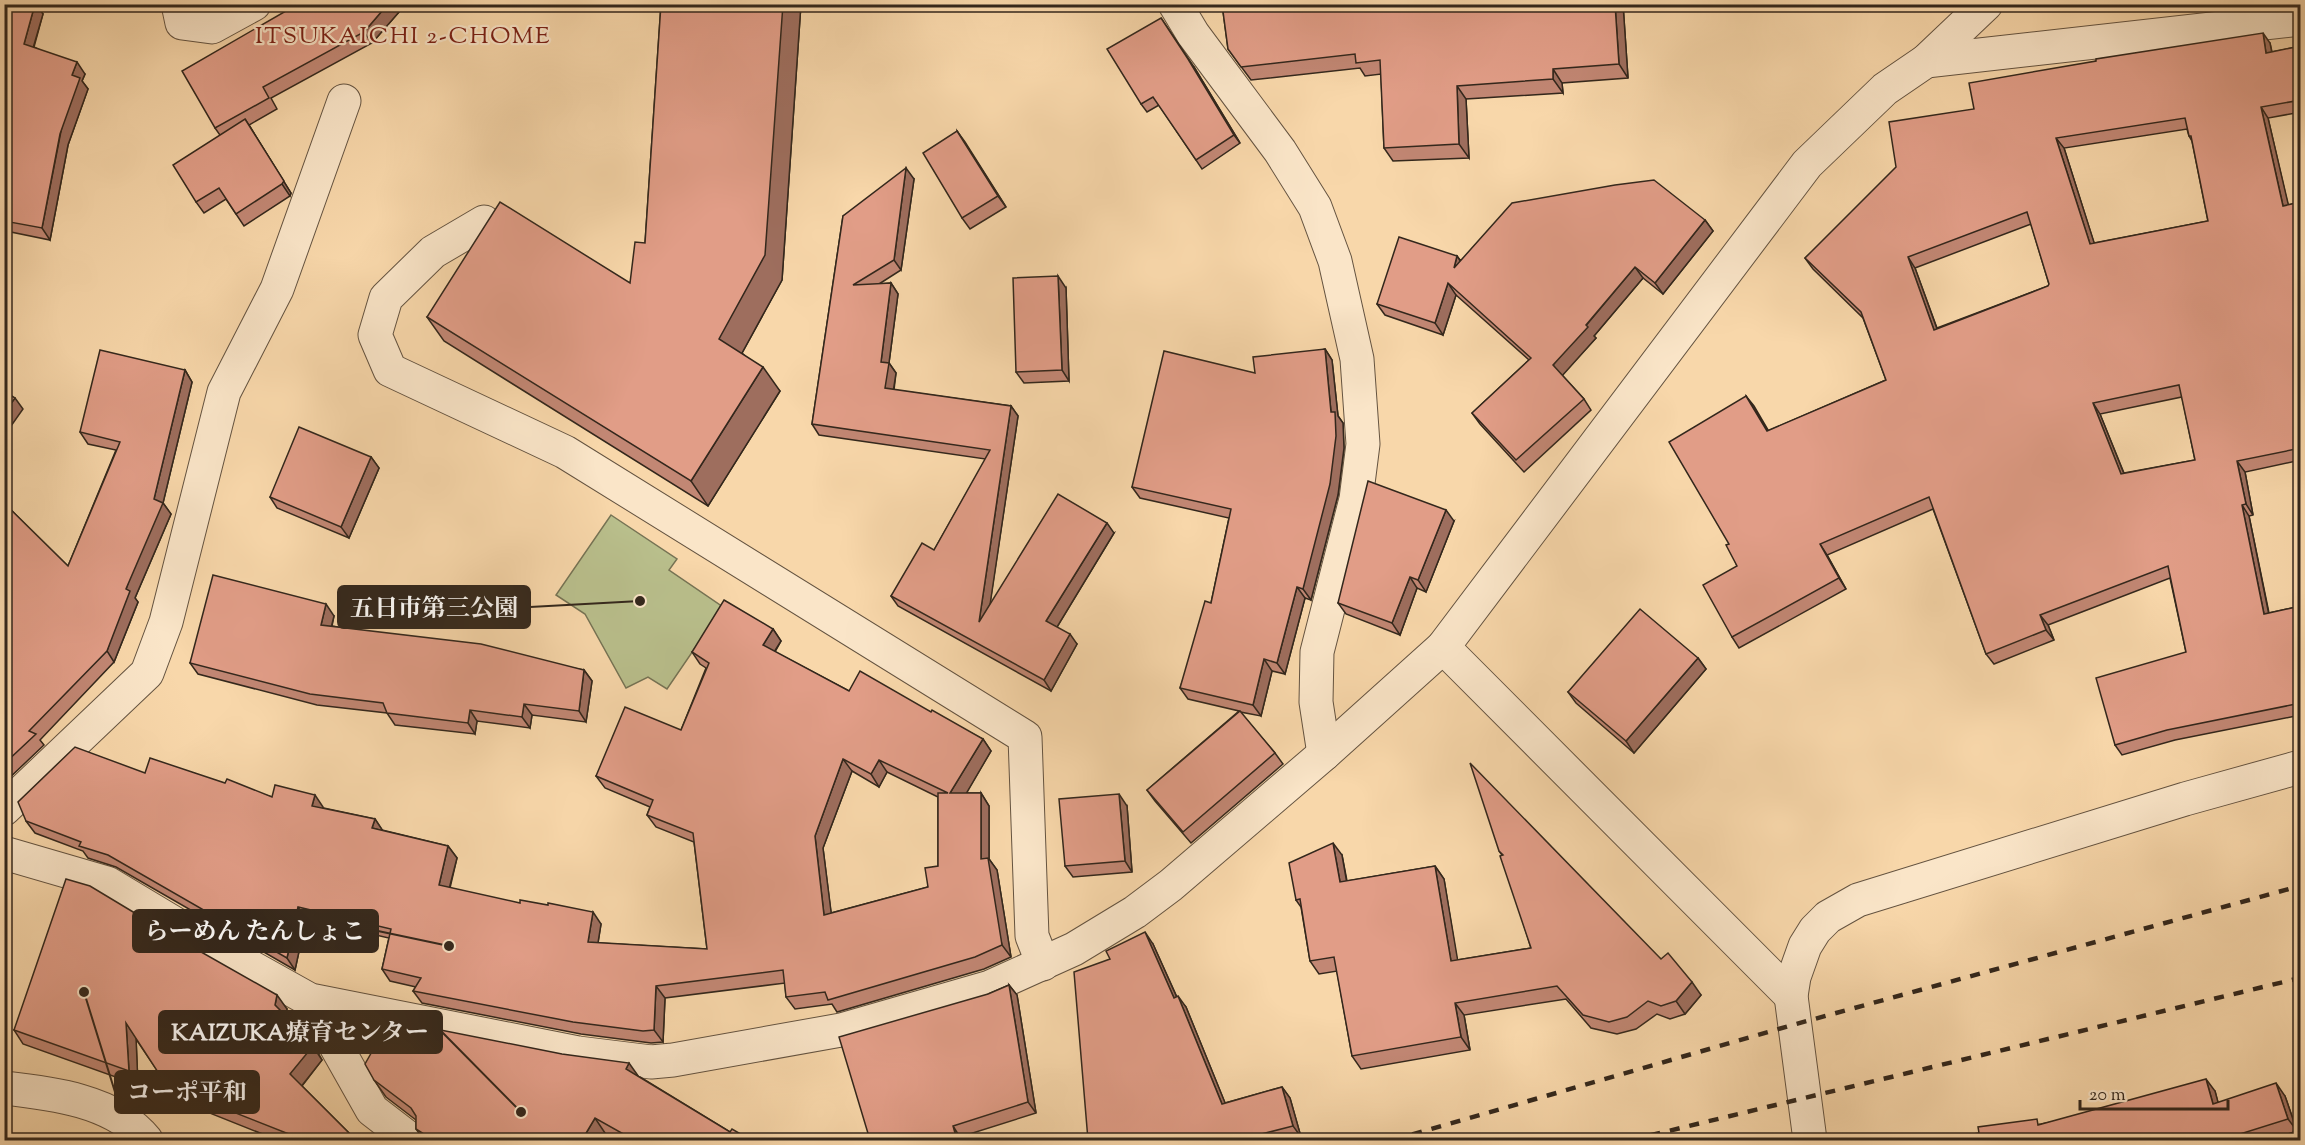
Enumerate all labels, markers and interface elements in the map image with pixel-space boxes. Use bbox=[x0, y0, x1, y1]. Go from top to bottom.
district label: ITSUKAICHI 2-CHOME bbox=[255, 20, 551, 54]
callout: 五日市第三公園 bbox=[338, 586, 530, 628]
text: 五日市第三公園 bbox=[350, 593, 518, 627]
callout: らーめん たんしょこ bbox=[133, 910, 378, 952]
text: らーめん たんしょこ bbox=[144, 916, 366, 950]
callout: KAIZUKA療育センター bbox=[159, 1011, 442, 1053]
text: KAIZUKA療育センター bbox=[171, 1017, 429, 1051]
callout: コーポ平和 bbox=[115, 1071, 259, 1113]
scale bar bbox=[2080, 1073, 2228, 1111]
text: コーポ平和 bbox=[127, 1077, 247, 1111]
text: 20 m bbox=[2089, 1083, 2126, 1109]

